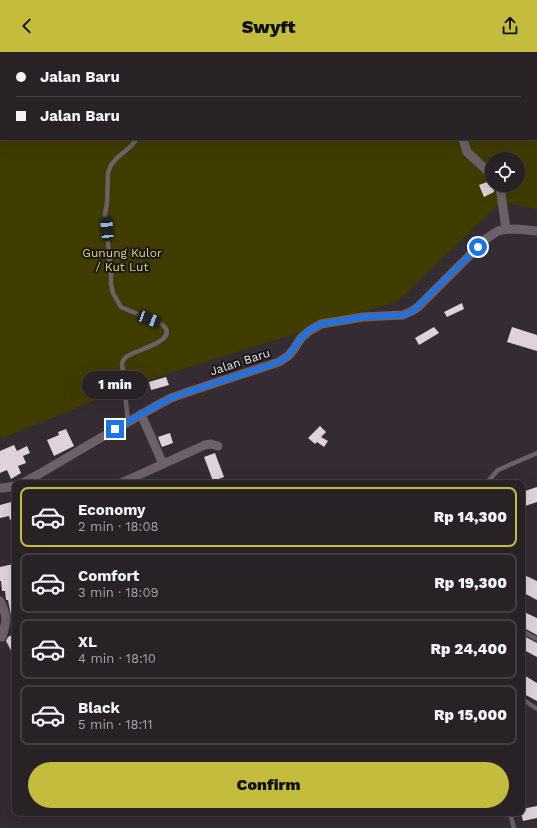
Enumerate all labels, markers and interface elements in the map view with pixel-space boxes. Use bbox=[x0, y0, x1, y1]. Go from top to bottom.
icon: back bbox=[16, 15, 38, 37]
icon: share bbox=[499, 15, 521, 37]
text: Swyft bbox=[242, 16, 295, 37]
text: Jalan Baru bbox=[40, 68, 120, 86]
text: Jalan Baru bbox=[40, 107, 120, 125]
map controls bbox=[485, 152, 525, 192]
button: locate bbox=[485, 152, 525, 192]
car bbox=[100, 217, 114, 241]
route start bbox=[469, 238, 487, 256]
park label: Gunung Kulor / Kut Lut bbox=[82, 246, 162, 274]
car bbox=[136, 309, 162, 329]
street label: Jalan Baru bbox=[208, 346, 272, 378]
callout: 1 min bbox=[82, 371, 148, 399]
text: 1 min bbox=[98, 377, 132, 392]
route end bbox=[106, 420, 124, 438]
icon: car bbox=[30, 499, 66, 535]
text: Economy bbox=[78, 501, 145, 519]
text: Rp 14,300 bbox=[434, 508, 507, 526]
text: 2 min · 18:08 bbox=[78, 519, 158, 534]
icon: car bbox=[30, 565, 66, 601]
text: Comfort bbox=[78, 567, 139, 585]
text: Rp 19,300 bbox=[434, 574, 507, 592]
text: 3 min · 18:09 bbox=[78, 585, 158, 600]
icon: car bbox=[30, 631, 66, 667]
text: XL bbox=[78, 633, 97, 651]
text: Rp 24,400 bbox=[430, 640, 507, 658]
text: 4 min · 18:10 bbox=[78, 651, 156, 666]
icon: car bbox=[30, 697, 66, 733]
text: Black bbox=[78, 699, 120, 717]
text: Rp 15,000 bbox=[434, 706, 507, 724]
text: 5 min · 18:11 bbox=[78, 717, 153, 732]
button: Confirm bbox=[28, 762, 509, 808]

